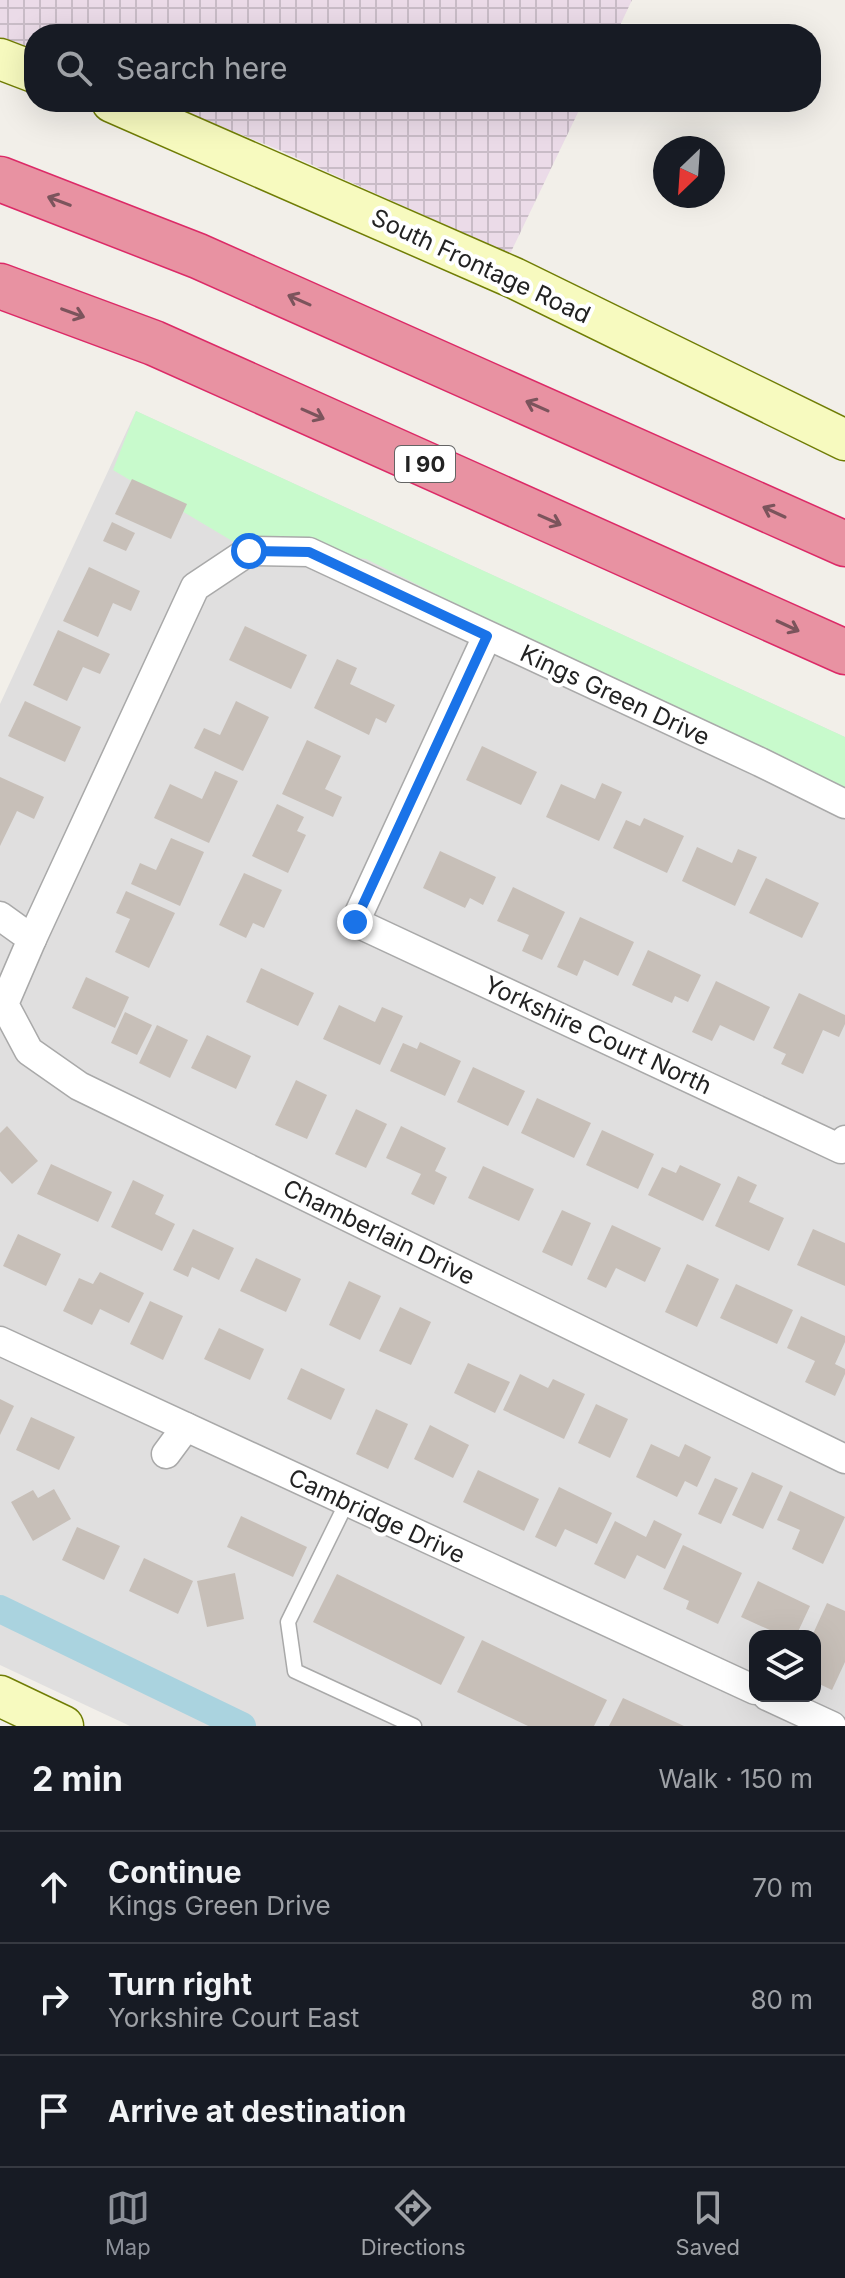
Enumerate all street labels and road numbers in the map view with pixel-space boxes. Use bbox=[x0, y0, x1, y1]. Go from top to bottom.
street label: South Frontage Road bbox=[367, 203, 595, 329]
road number: I 90 bbox=[395, 446, 455, 482]
street label: Kings Green Drive bbox=[516, 638, 714, 752]
street label: Yorkshire Court North bbox=[480, 970, 716, 1100]
street label: Chamberlain Drive bbox=[278, 1173, 480, 1291]
street label: Cambridge Drive bbox=[284, 1462, 470, 1570]

